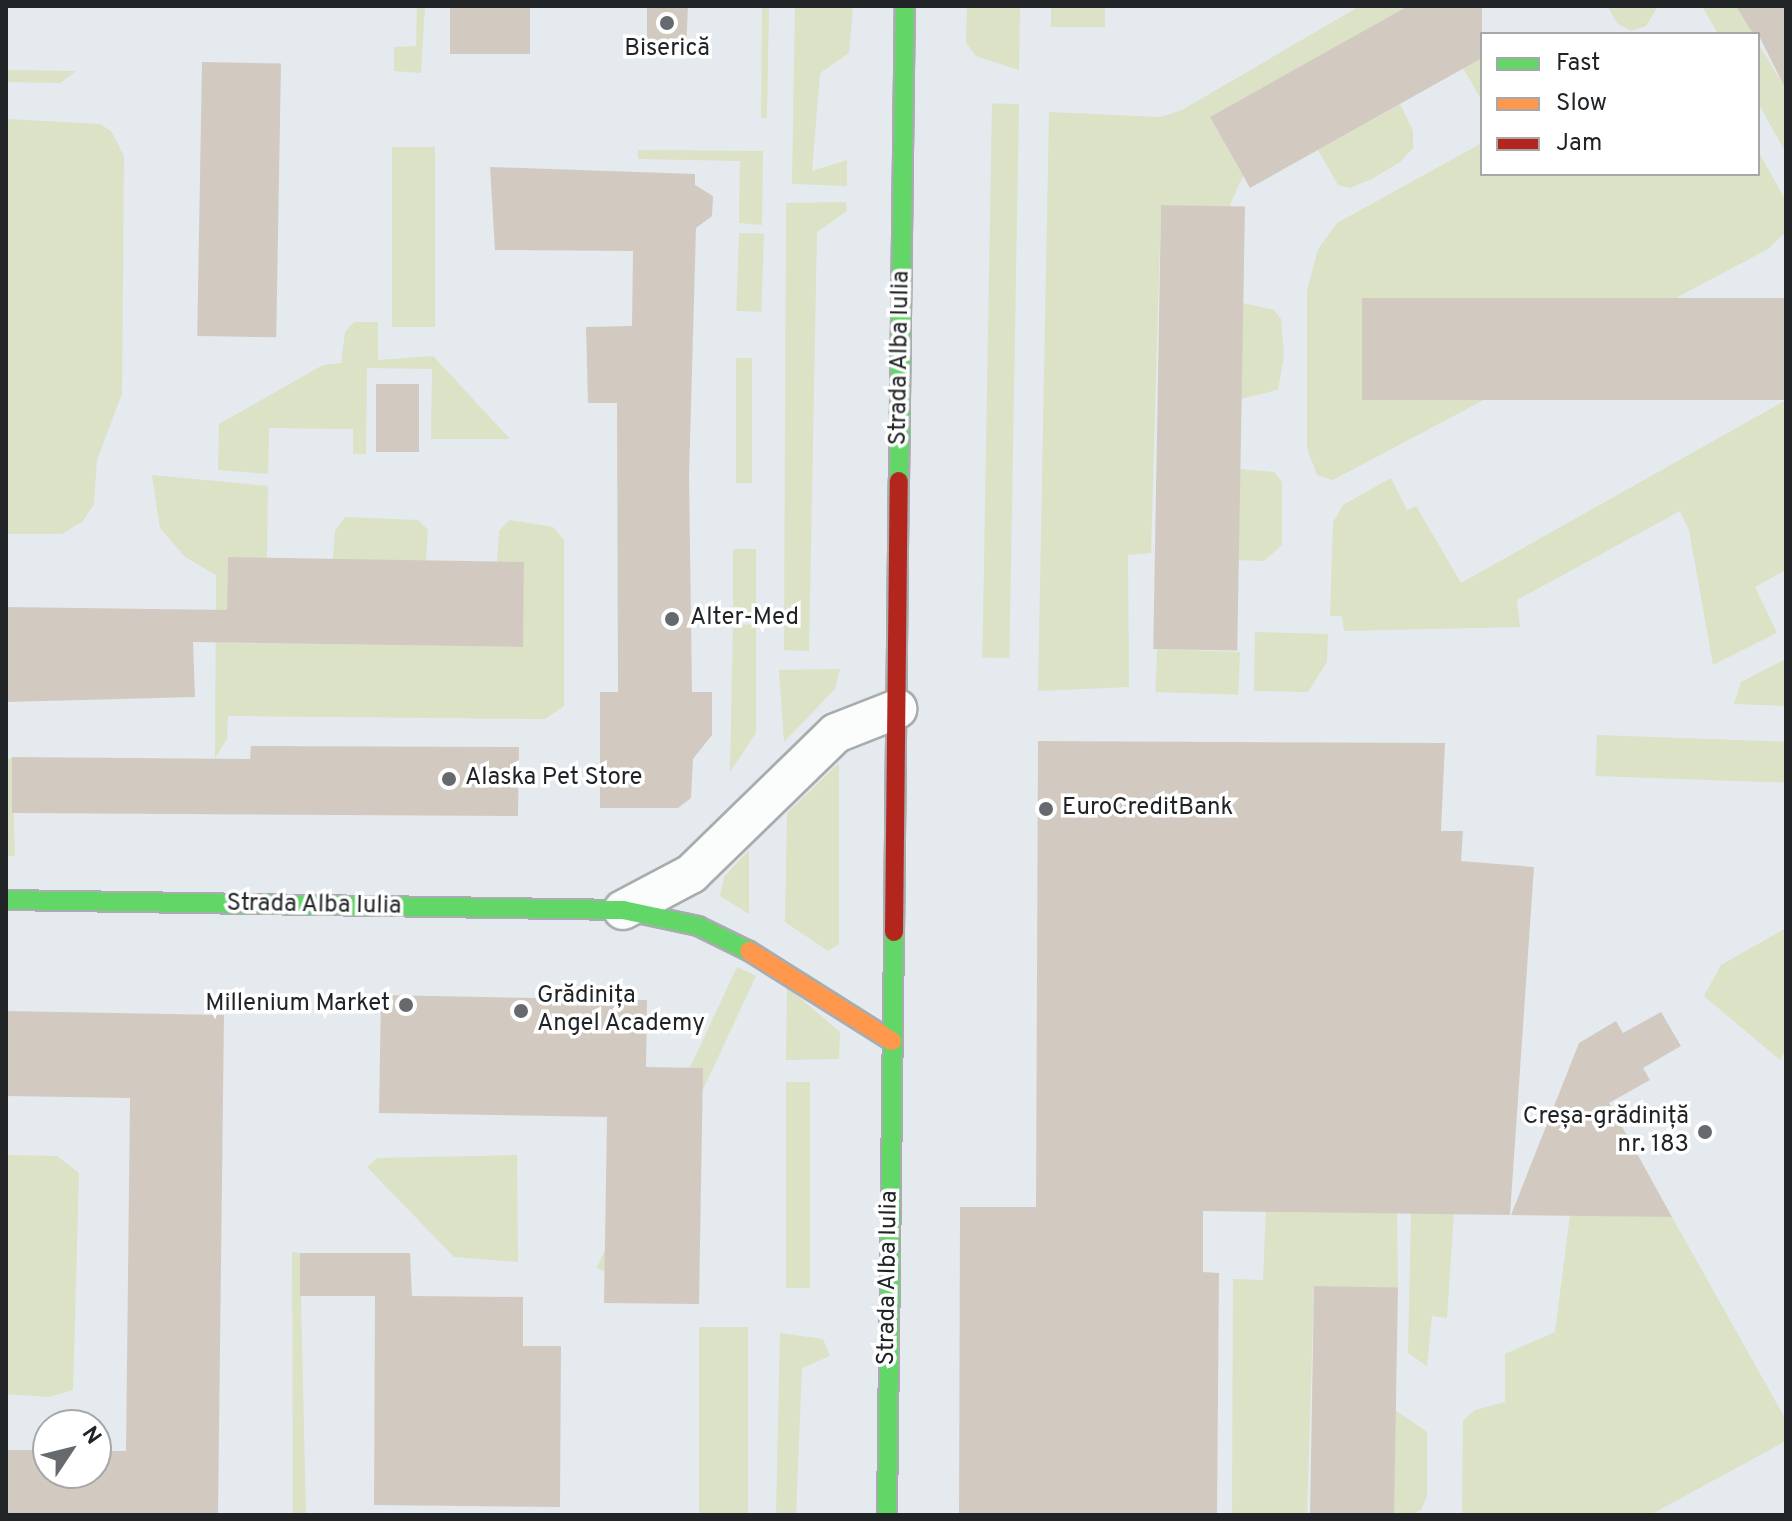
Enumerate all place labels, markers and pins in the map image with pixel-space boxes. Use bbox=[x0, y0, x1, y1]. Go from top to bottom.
marker: Biserică bbox=[658, 14, 676, 32]
place label: Biserică bbox=[624, 36, 710, 64]
place label: Alter-Med bbox=[690, 605, 799, 633]
marker: Alter-Med bbox=[661, 608, 683, 630]
place label: Alaska Pet Store bbox=[465, 765, 642, 793]
marker: Alaska Pet Store bbox=[440, 770, 458, 788]
place label: EuroCreditBank bbox=[1062, 795, 1233, 823]
marker: EuroCreditBank bbox=[1037, 800, 1055, 818]
place label: Grădinița Angel Academy bbox=[537, 983, 706, 1039]
place label: Millenium Market bbox=[205, 991, 390, 1019]
marker: Millenium Market bbox=[397, 996, 415, 1014]
marker: Grădinița Angel Academy bbox=[512, 1002, 530, 1020]
place label: Creșa-grădiniță nr. 183 bbox=[1523, 1104, 1689, 1160]
marker: Creșa-grădiniță nr. 183 bbox=[1696, 1123, 1714, 1141]

